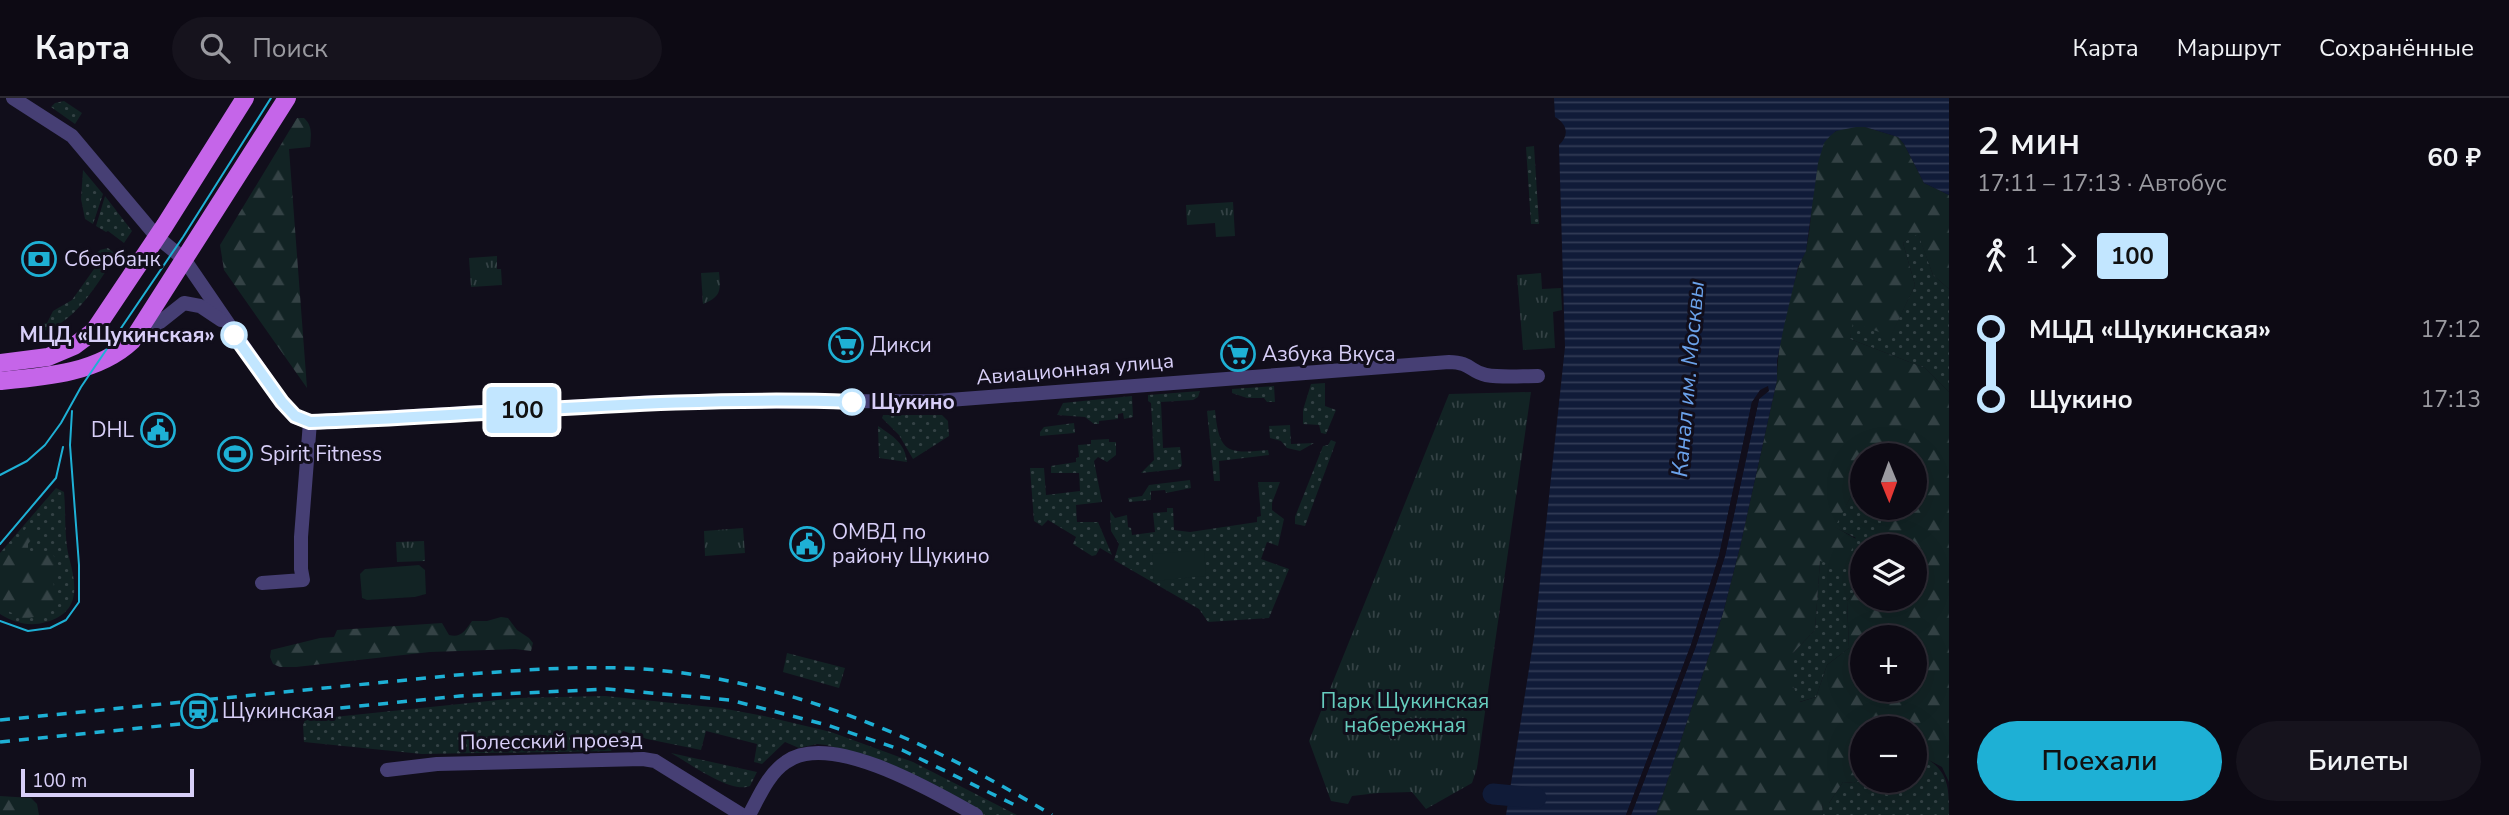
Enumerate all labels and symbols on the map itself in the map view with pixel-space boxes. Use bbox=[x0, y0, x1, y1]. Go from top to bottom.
bank icon: Сбербанк bbox=[20, 240, 58, 278]
place label: Сбербанк bbox=[64, 245, 161, 273]
water label: Канал им. Москвы bbox=[1664, 280, 1712, 478]
place label: МЦД «Щукинская» bbox=[19, 321, 215, 349]
marker: МЦД «Щукинская» bbox=[221, 322, 247, 348]
supermarket icon: Дикси bbox=[827, 326, 865, 364]
place label: Дикси bbox=[870, 331, 932, 359]
supermarket icon: Азбука Вкуса bbox=[1219, 335, 1257, 373]
place label: Азбука Вкуса bbox=[1262, 340, 1396, 368]
street label: Авиационная улица bbox=[975, 346, 1175, 392]
line badge: 100 bbox=[482, 387, 562, 433]
place label: Щукино bbox=[871, 388, 955, 416]
marker: Щукино bbox=[839, 389, 865, 415]
public building icon: DHL bbox=[139, 411, 177, 449]
place label: DHL bbox=[91, 416, 135, 444]
sports icon: Spirit Fitness bbox=[216, 435, 254, 473]
place label: Spirit Fitness bbox=[260, 440, 382, 468]
north arrow bbox=[1850, 443, 1927, 520]
place label: ОМВД по району Щукино bbox=[832, 518, 990, 570]
public building icon: ОМВД по району Щукино bbox=[788, 525, 826, 563]
park label: Парк Щукинская набережная bbox=[1321, 687, 1489, 739]
station icon: Щукинская bbox=[179, 692, 217, 730]
place label: Щукинская bbox=[222, 697, 335, 725]
street label: Полесский проезд bbox=[459, 725, 643, 757]
scale bar bbox=[21, 766, 194, 798]

